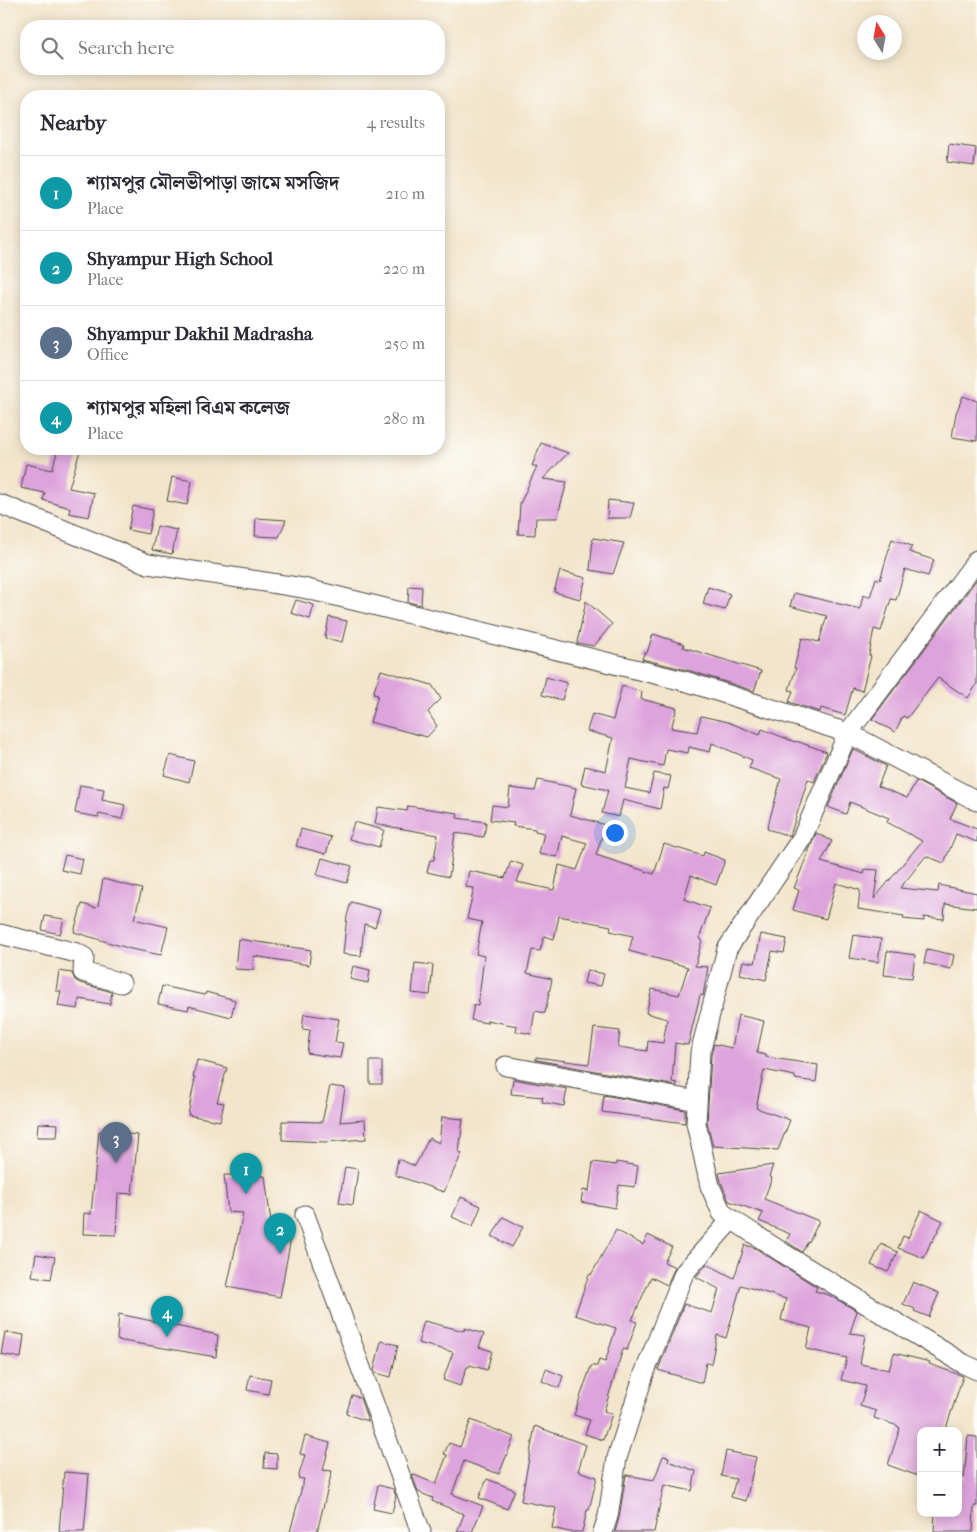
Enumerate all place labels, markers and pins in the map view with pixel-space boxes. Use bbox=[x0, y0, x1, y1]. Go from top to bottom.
pin: 3 bbox=[100, 1122, 132, 1163]
pin: 1 bbox=[230, 1153, 262, 1194]
pin: 2 bbox=[264, 1213, 296, 1254]
pin: 4 bbox=[151, 1296, 183, 1337]

